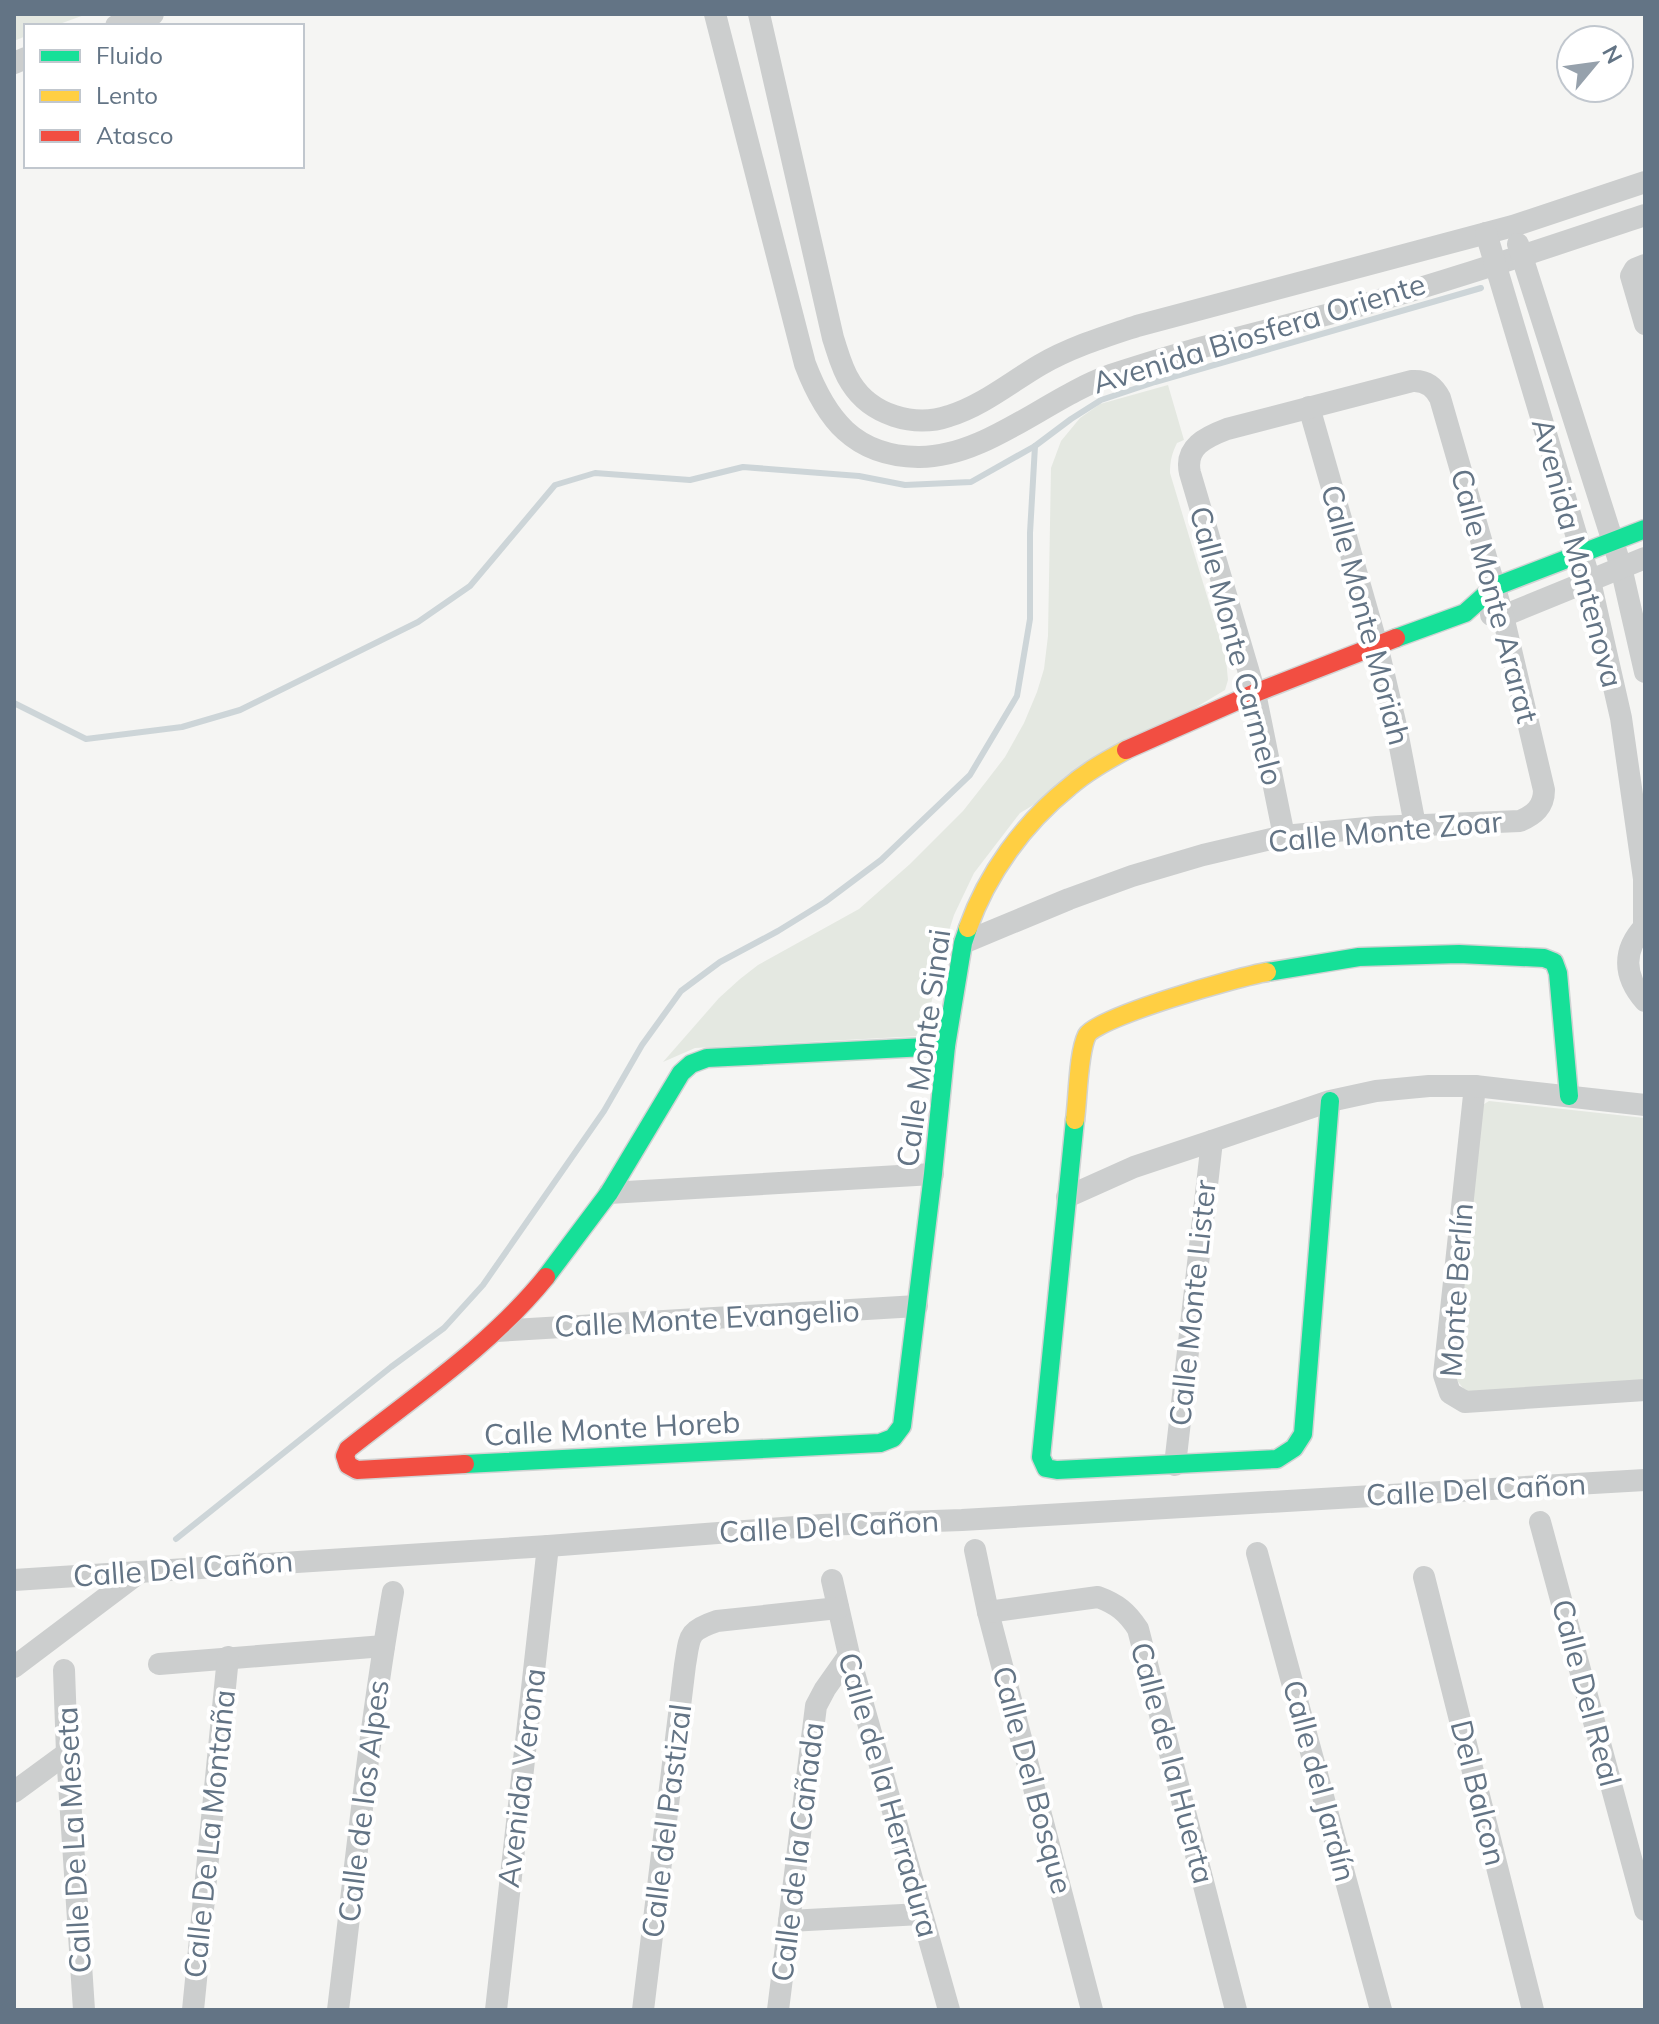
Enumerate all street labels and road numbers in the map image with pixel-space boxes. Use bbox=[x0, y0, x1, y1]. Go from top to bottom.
street label: Avenida Biosfera Oriente bbox=[1088, 264, 1430, 402]
street label: Avenida Montenova bbox=[1524, 414, 1632, 691]
street label: Calle Monte Ararat bbox=[1443, 465, 1547, 727]
street label: Calle Monte Moriah bbox=[1313, 480, 1419, 749]
street label: Calle Monte Carmelo bbox=[1181, 502, 1292, 789]
street label: Calle Monte Zoar bbox=[1266, 802, 1504, 860]
street label: Calle Monte Sinai bbox=[887, 926, 959, 1169]
street label: Calle Monte Lister bbox=[1160, 1178, 1224, 1428]
street label: Monte Berlín bbox=[1431, 1202, 1481, 1378]
street label: Calle Monte Evangelio bbox=[553, 1291, 861, 1345]
street label: Calle Monte Horeb bbox=[483, 1402, 741, 1454]
street label: Calle Del Cañon bbox=[1365, 1464, 1587, 1514]
street label: Calle Del Cañon bbox=[718, 1501, 940, 1551]
street label: Calle Del Cañon bbox=[72, 1541, 294, 1595]
street label: Calle Del Real bbox=[1544, 1595, 1630, 1790]
street label: Calle de la Huerta bbox=[1122, 1638, 1223, 1888]
street label: Calle de la Herradura bbox=[830, 1648, 948, 1942]
street label: Calle Del Bosque bbox=[984, 1662, 1082, 1898]
street label: Avenida Verona bbox=[489, 1666, 553, 1890]
street label: Calle del Jardín bbox=[1275, 1676, 1365, 1886]
street label: Calle de los Alpes bbox=[329, 1677, 397, 1924]
street label: Calle De La Montaña bbox=[175, 1688, 243, 1980]
street label: Calle del Pastizal bbox=[633, 1702, 699, 1940]
street label: Calle De La Meseta bbox=[47, 1706, 99, 1974]
street label: Del Balcon bbox=[1443, 1716, 1515, 1869]
street label: Calle de la Cañada bbox=[762, 1720, 832, 1984]

